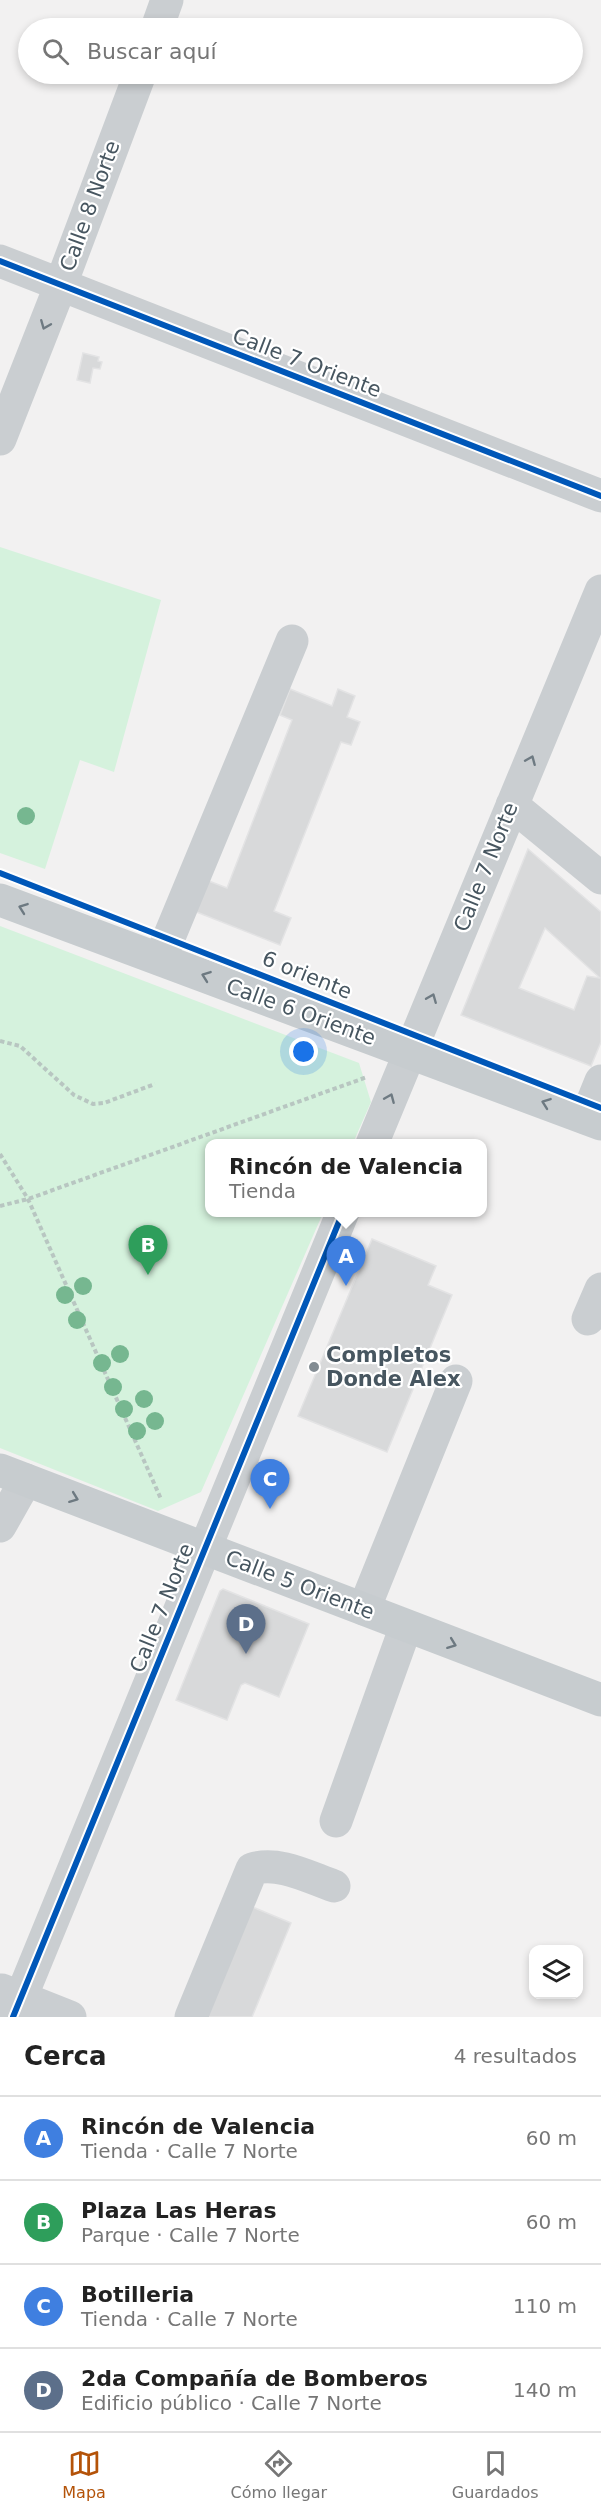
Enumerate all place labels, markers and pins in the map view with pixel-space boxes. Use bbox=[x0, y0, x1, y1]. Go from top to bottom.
pin: B bbox=[128, 1226, 168, 1275]
pin: A bbox=[326, 1236, 366, 1286]
place label: Completos Donde Alex bbox=[326, 1343, 461, 1391]
marker: Completos Donde Alex bbox=[307, 1360, 321, 1374]
pin: C bbox=[250, 1460, 290, 1509]
pin: D bbox=[226, 1604, 266, 1654]

